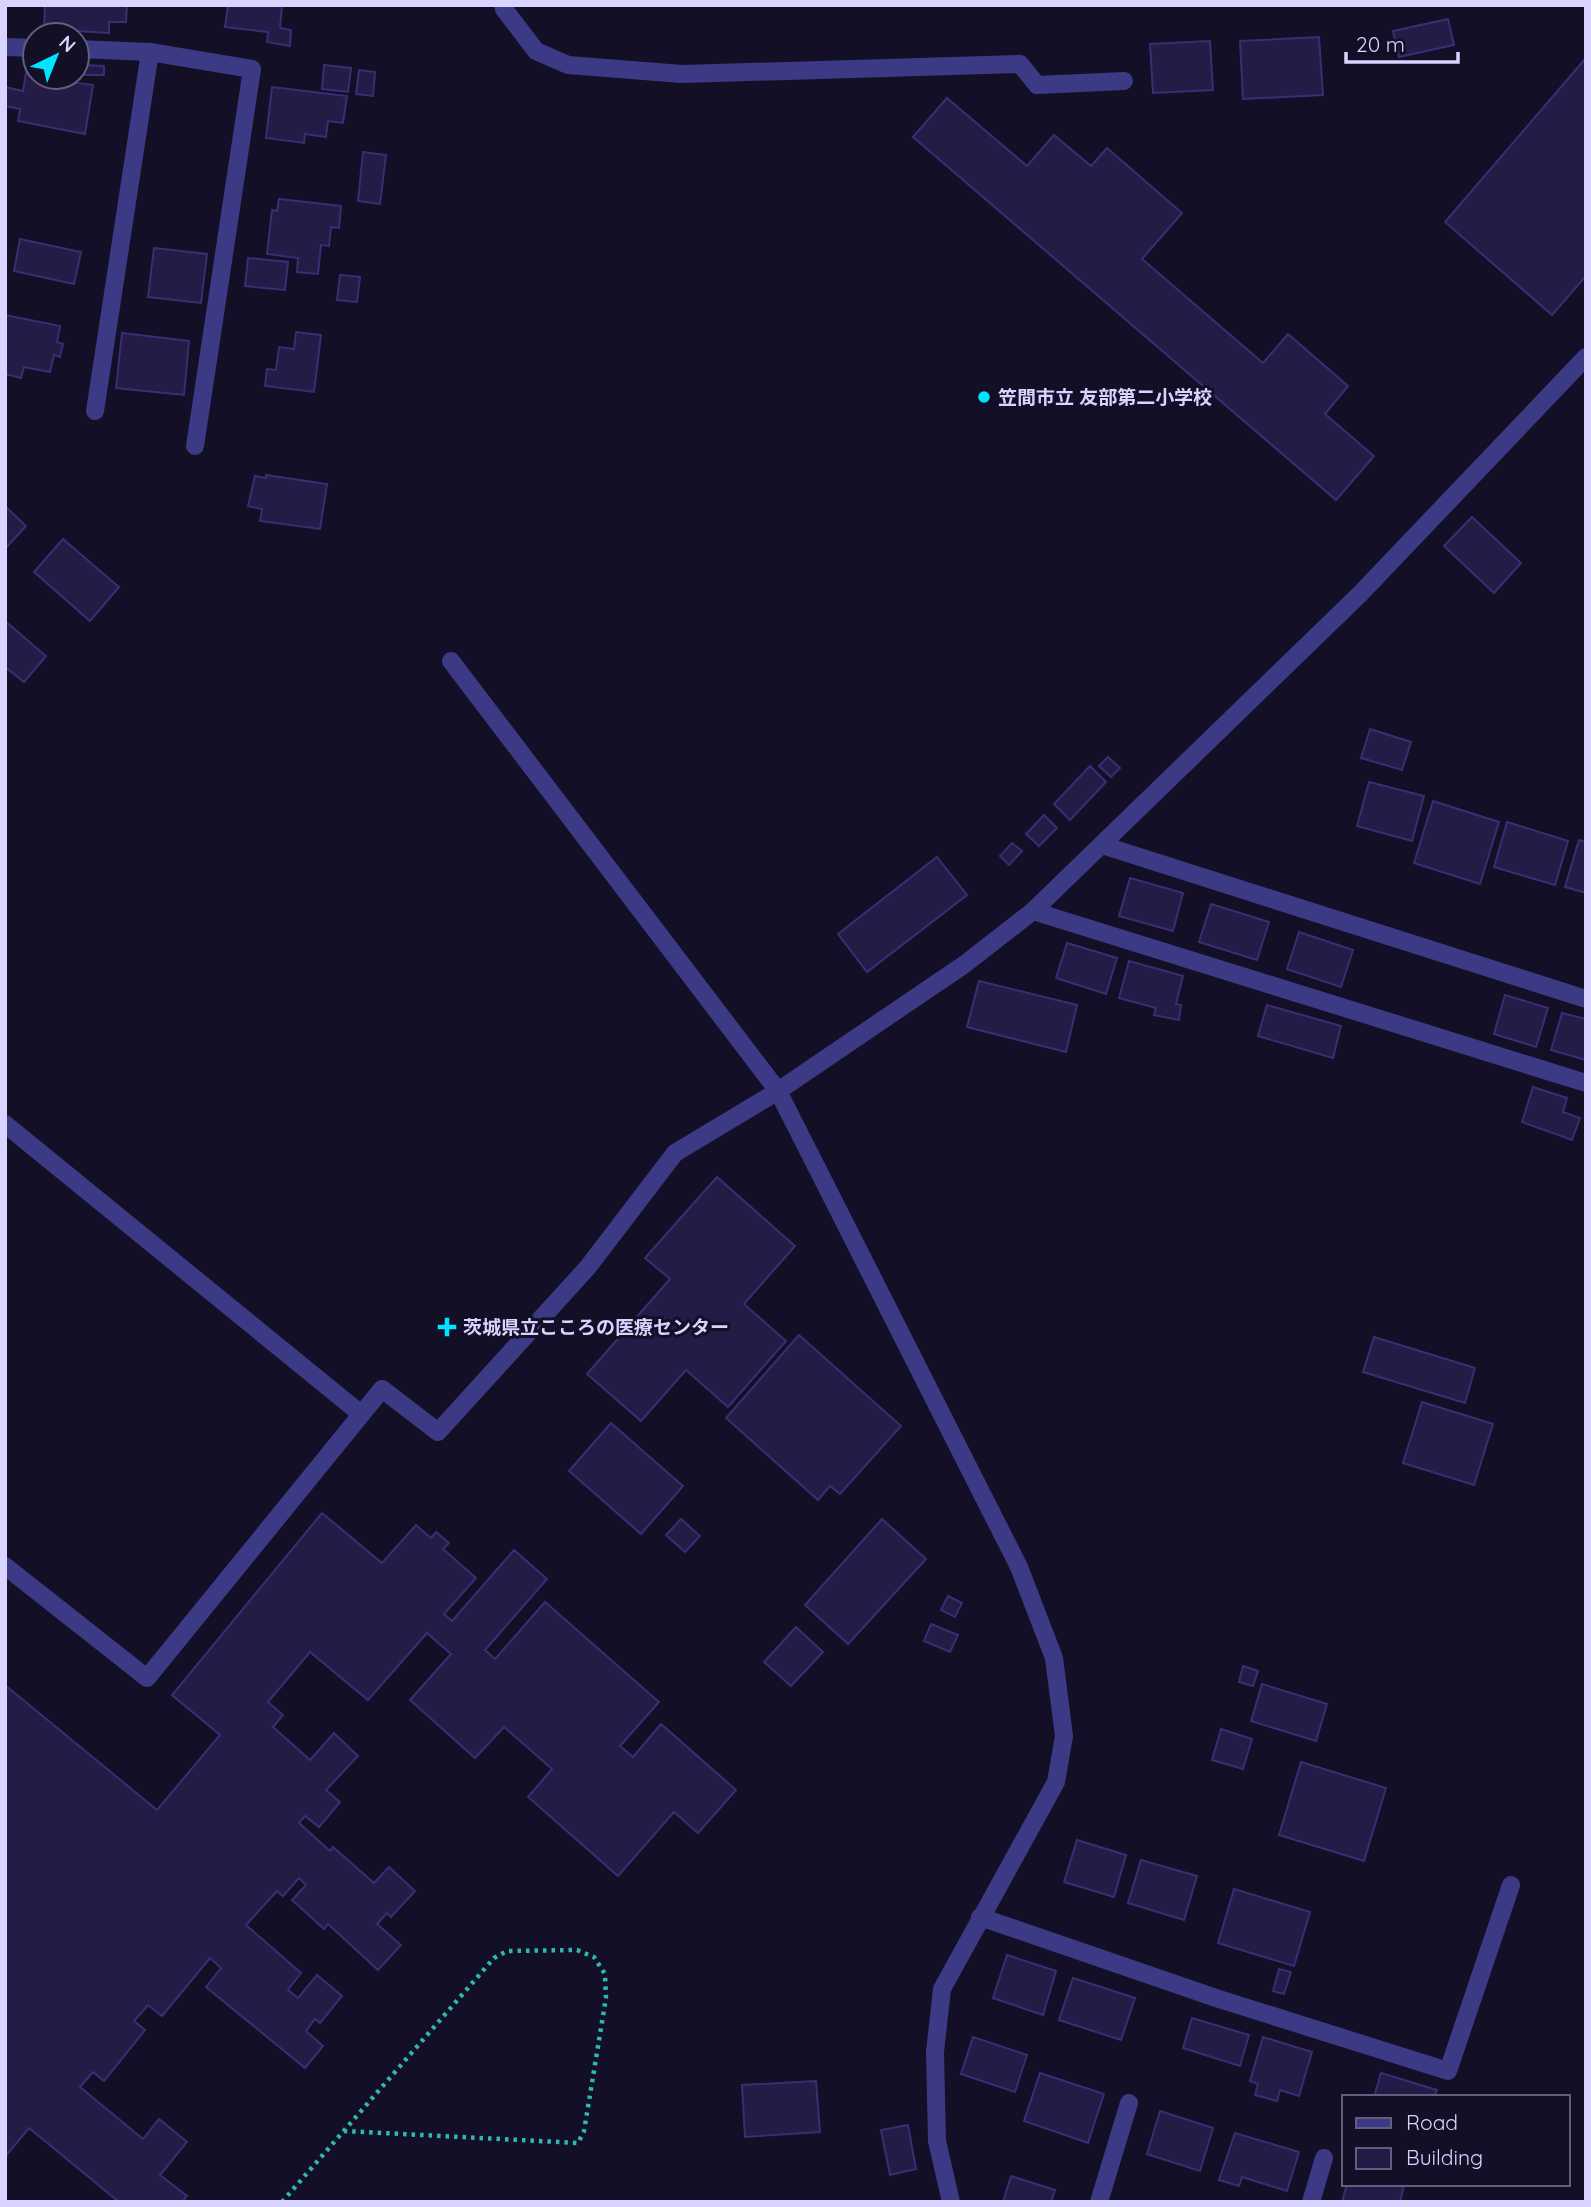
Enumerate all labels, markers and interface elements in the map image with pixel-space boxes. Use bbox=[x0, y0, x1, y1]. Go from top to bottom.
north arrow bbox=[21, 21, 91, 91]
scale bar bbox=[1346, 21, 1458, 65]
text: N bbox=[54, 30, 81, 57]
text: 20 m bbox=[1356, 31, 1405, 57]
place label: 笠間市立 友部第二小学校 bbox=[998, 385, 1212, 409]
marker: 笠間市立 友部第二小学校 bbox=[976, 389, 992, 405]
place label: 茨城県立こころの医療センター bbox=[463, 1315, 729, 1339]
marker: 茨城県立こころの医療センター bbox=[437, 1317, 457, 1337]
legend bbox=[1342, 2095, 1570, 2186]
text: Road bbox=[1406, 2109, 1458, 2135]
text: Building bbox=[1406, 2144, 1483, 2170]

